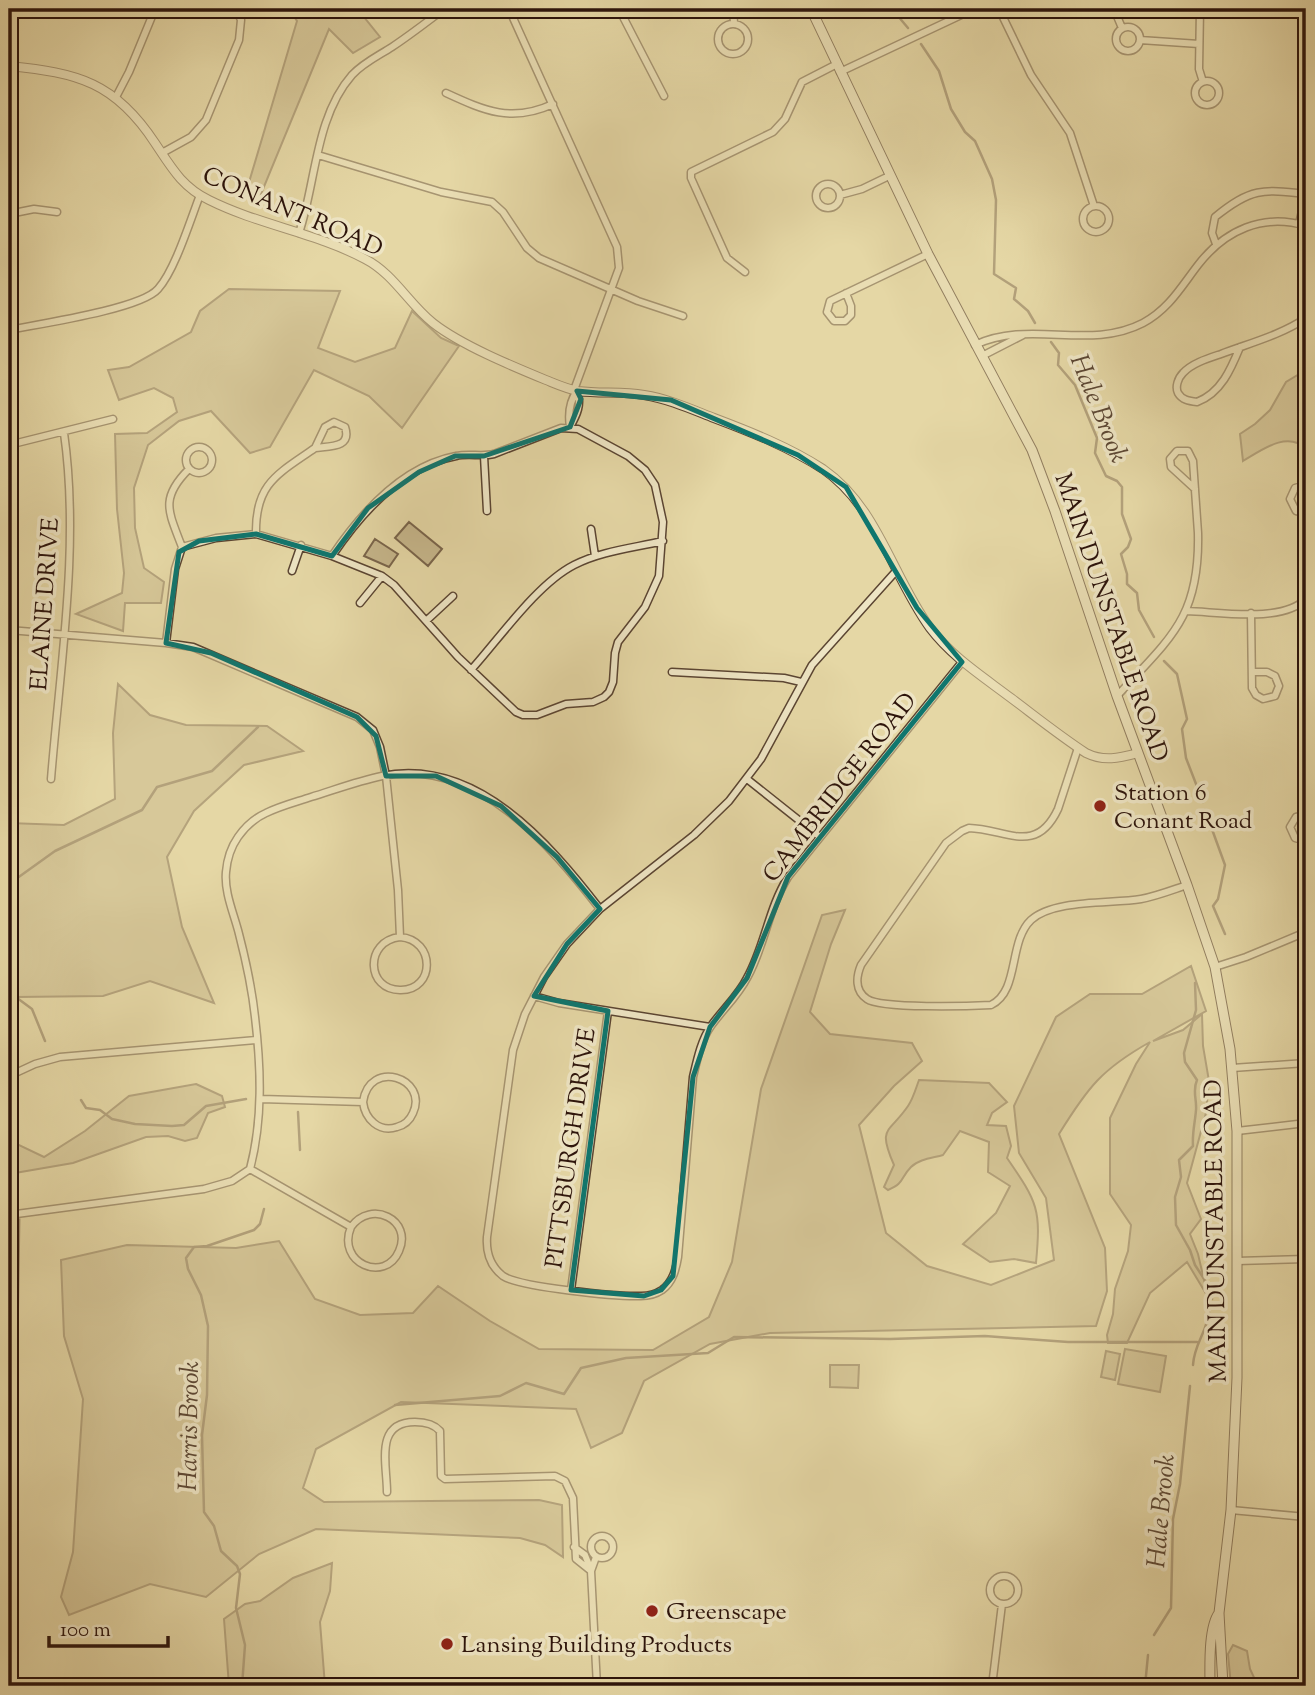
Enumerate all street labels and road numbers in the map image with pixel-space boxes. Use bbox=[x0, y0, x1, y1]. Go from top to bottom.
street label: CONANT ROAD bbox=[197, 159, 388, 266]
street label: MAIN DUNSTABLE ROAD bbox=[1045, 469, 1176, 767]
street label: ELAINE DRIVE bbox=[23, 516, 69, 692]
street label: CAMBRIDGE ROAD bbox=[756, 686, 926, 890]
street label: PITTSBURGH DRIVE bbox=[538, 1025, 606, 1271]
street label: MAIN DUNSTABLE ROAD bbox=[1197, 1079, 1237, 1383]

